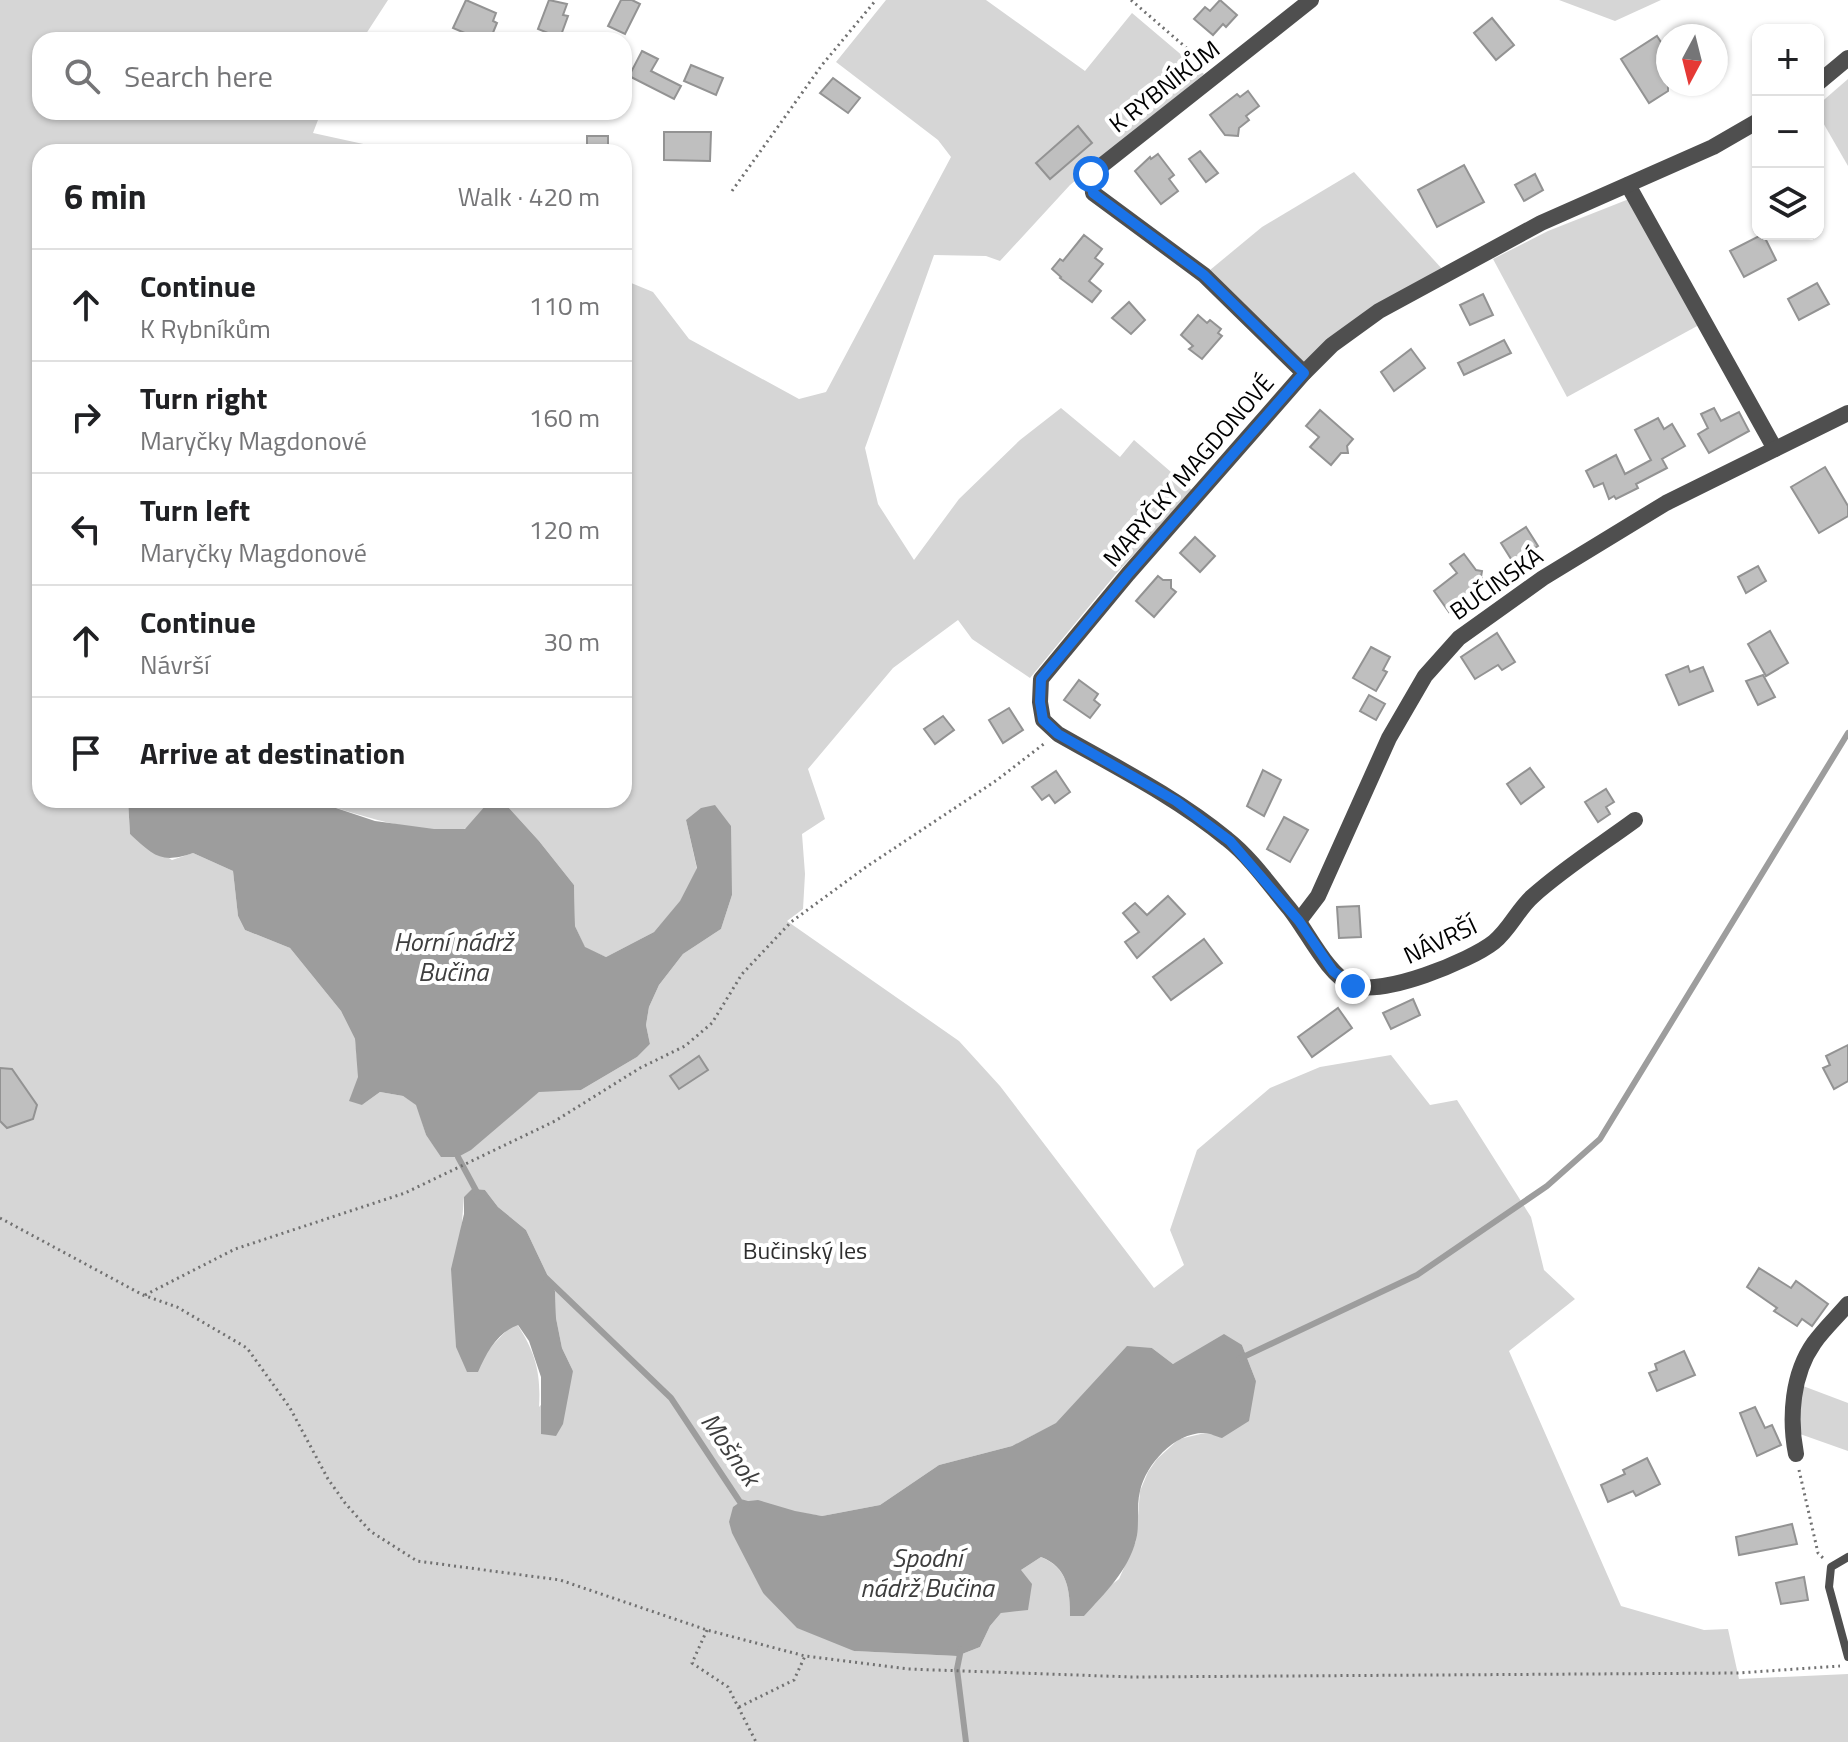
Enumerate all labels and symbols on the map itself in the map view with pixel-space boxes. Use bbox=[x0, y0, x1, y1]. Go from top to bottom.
north arrow bbox=[1656, 24, 1728, 96]
street label: K RYBNÍKŮM bbox=[1101, 31, 1227, 141]
route start bbox=[1073, 156, 1109, 192]
street label: MARYČKY MAGDONOVÉ bbox=[1094, 366, 1282, 574]
street label: BUČINSKÁ bbox=[1442, 538, 1550, 628]
street label: NÁVRŠÍ bbox=[1397, 907, 1484, 973]
water label: Horní nádrž Bučina bbox=[393, 922, 516, 991]
route end bbox=[1335, 968, 1371, 1004]
park label: Bučinský les bbox=[743, 1232, 867, 1268]
water label: Mošnok bbox=[692, 1404, 772, 1496]
water label: Spodní nádrž Bučina bbox=[860, 1538, 996, 1607]

